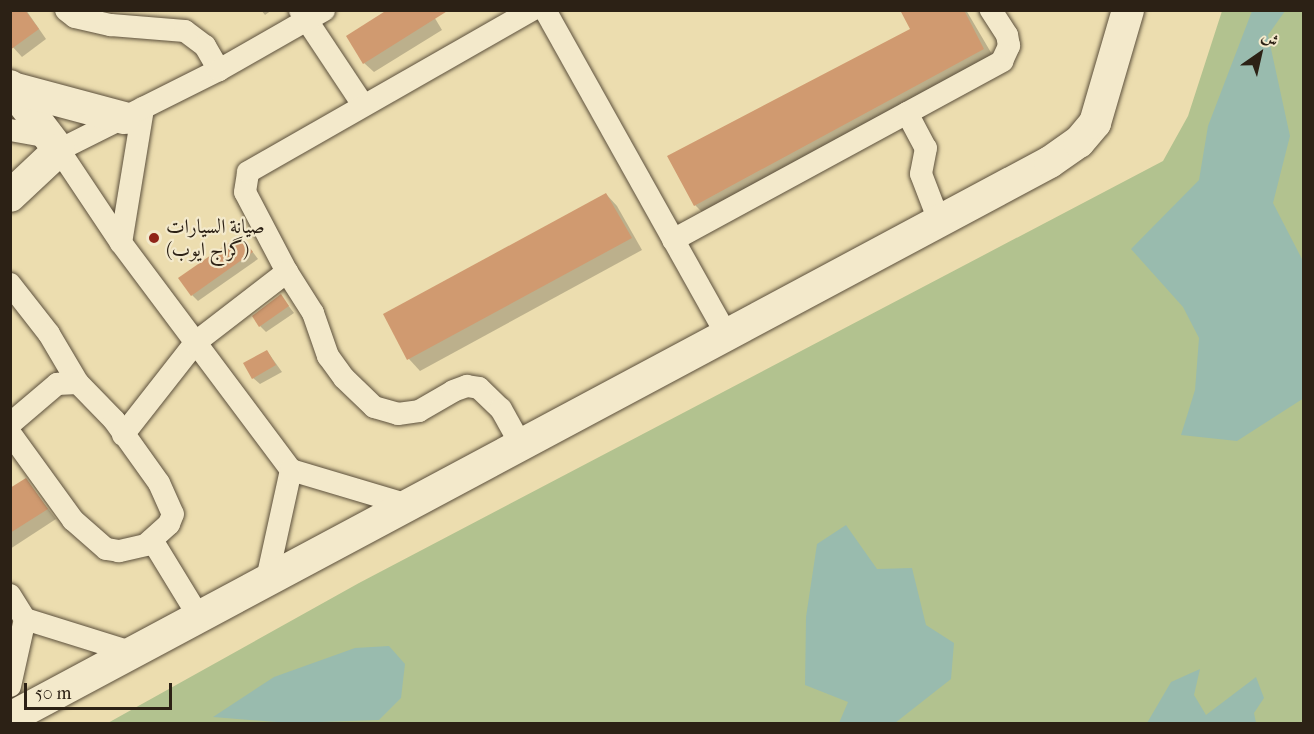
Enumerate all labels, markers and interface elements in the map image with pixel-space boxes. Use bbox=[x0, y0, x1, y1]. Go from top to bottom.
north arrow bbox=[1230, 24, 1290, 84]
text: ش bbox=[1258, 26, 1282, 51]
place label: صيانة السيارات (گراج ايوب) bbox=[166, 214, 265, 261]
marker: صيانة السيارات (گراج ايوب) bbox=[147, 231, 161, 245]
scale bar bbox=[27, 671, 176, 709]
text: 50 m bbox=[35, 683, 71, 704]

